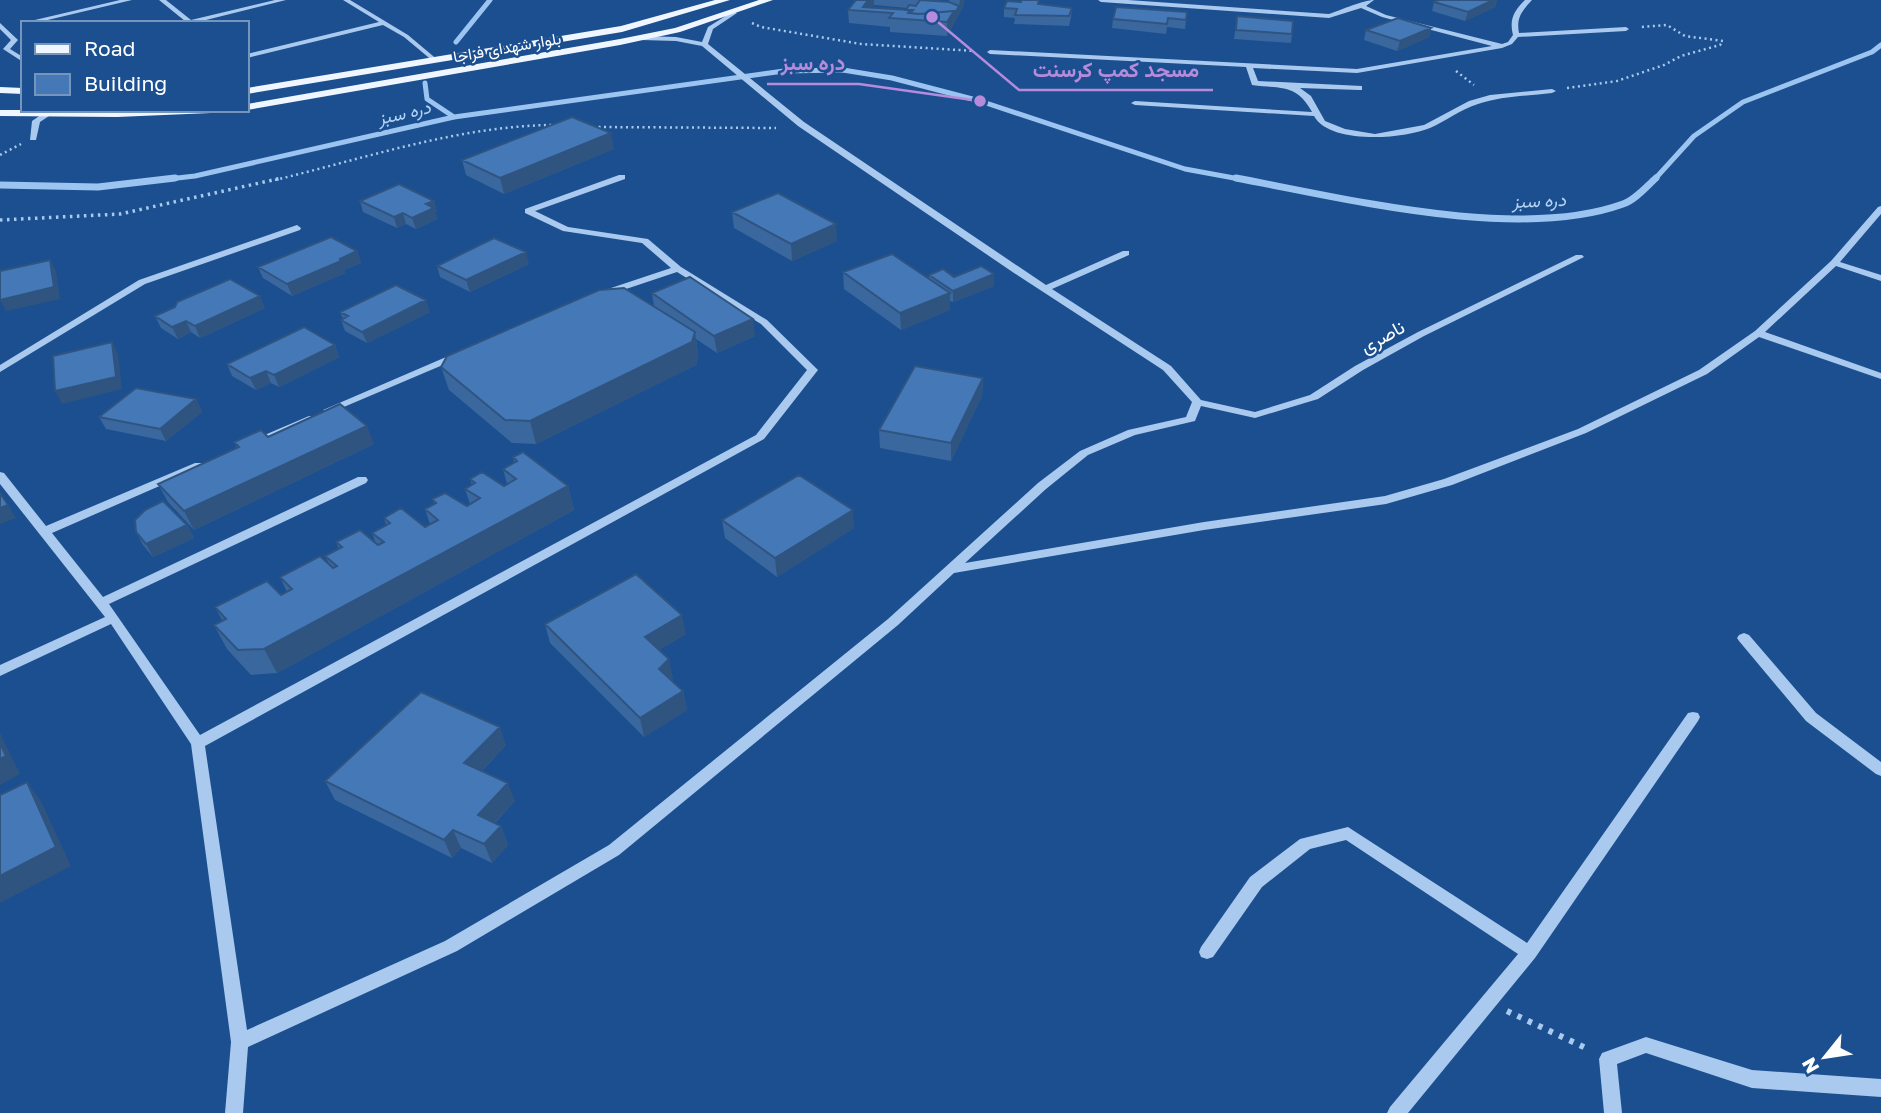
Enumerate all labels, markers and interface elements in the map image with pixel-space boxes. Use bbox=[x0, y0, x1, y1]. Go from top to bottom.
legend bbox=[21, 21, 248, 112]
street label: بلوار شهدای فراجا bbox=[451, 28, 563, 67]
text: Road bbox=[84, 35, 135, 61]
callout: دره سبز bbox=[767, 42, 859, 84]
callout: مسجد کمپ کرسنت bbox=[1019, 48, 1213, 90]
text: دره سبز bbox=[780, 49, 845, 76]
text: مسجد کمپ کرسنت bbox=[1033, 56, 1199, 84]
text: Building bbox=[84, 70, 167, 96]
water label: دره سبز bbox=[374, 95, 433, 130]
water label: دره سبز bbox=[1511, 188, 1567, 213]
street label: ناصری bbox=[1356, 315, 1409, 358]
north arrow bbox=[1790, 1022, 1860, 1092]
text: N bbox=[1796, 1054, 1823, 1078]

